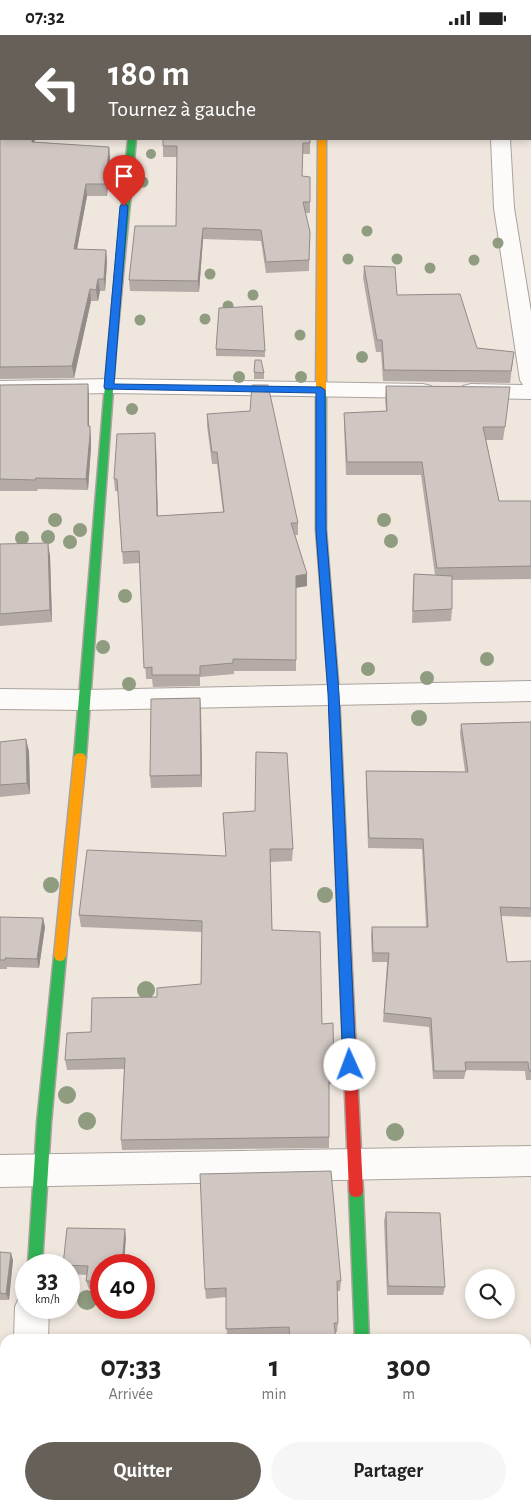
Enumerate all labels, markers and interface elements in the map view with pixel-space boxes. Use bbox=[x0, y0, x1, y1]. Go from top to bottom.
text: 07:32 bbox=[25, 8, 65, 27]
icon: left bbox=[25, 55, 90, 120]
text: 180 m bbox=[108, 57, 190, 92]
text: Tournez à gauche bbox=[108, 98, 256, 120]
pin bbox=[103, 155, 145, 206]
icon: arrive bbox=[110, 162, 138, 190]
position arrow bbox=[323, 1038, 375, 1090]
speed limit sign: 40 bbox=[90, 1254, 155, 1319]
text: 33 bbox=[37, 1268, 58, 1293]
map controls bbox=[465, 1269, 515, 1319]
button: search bbox=[465, 1269, 515, 1319]
text: km/h bbox=[35, 1293, 60, 1305]
text: 07:33 bbox=[100, 1352, 161, 1382]
text: 1 bbox=[269, 1352, 279, 1382]
text: 300 bbox=[387, 1352, 431, 1382]
text: Arrivée bbox=[109, 1386, 153, 1402]
text: min bbox=[262, 1386, 287, 1402]
text: m bbox=[402, 1386, 415, 1402]
button: Quitter bbox=[25, 1442, 261, 1500]
button: Partager bbox=[271, 1442, 506, 1500]

